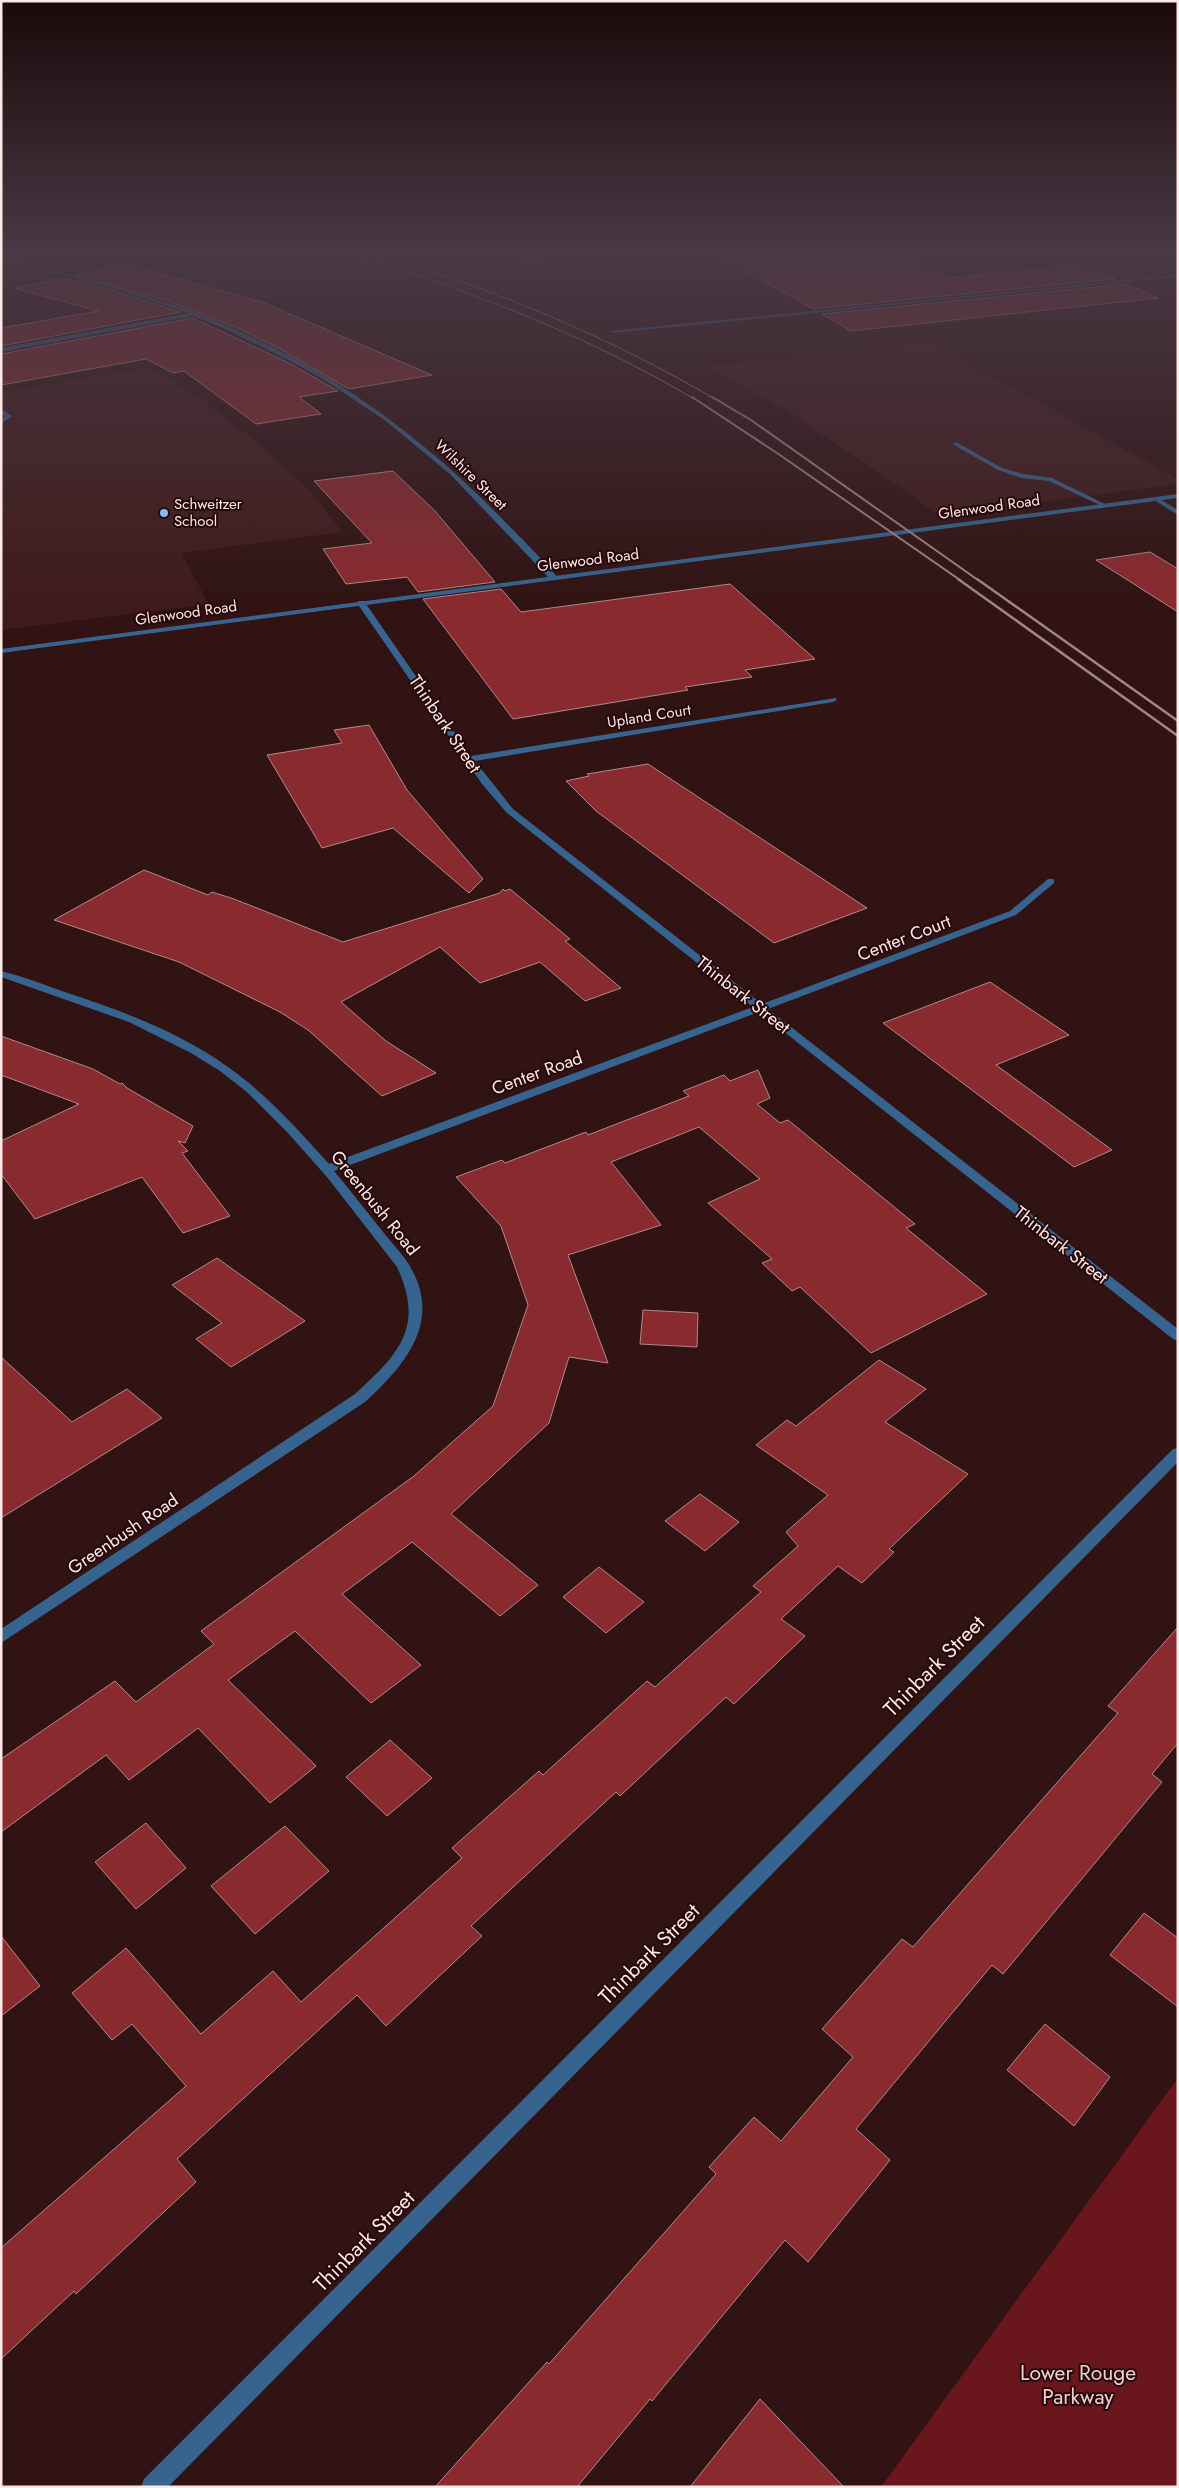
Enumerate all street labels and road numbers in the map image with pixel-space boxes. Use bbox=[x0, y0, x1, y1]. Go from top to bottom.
street label: Wilshire Street bbox=[430, 435, 512, 515]
street label: Glenwood Road bbox=[937, 489, 1041, 525]
street label: Glenwood Road bbox=[536, 543, 640, 577]
street label: Glenwood Road bbox=[134, 595, 238, 631]
street label: Thinbark Street bbox=[403, 670, 488, 779]
street label: Upland Court bbox=[605, 698, 693, 733]
street label: Center Court bbox=[853, 908, 955, 968]
street label: Thinbark Street bbox=[690, 950, 796, 1041]
street label: Center Road bbox=[488, 1045, 586, 1101]
street label: Greenbush Road bbox=[324, 1145, 426, 1261]
street label: Thinbark Street bbox=[1008, 1200, 1114, 1291]
street label: Greenbush Road bbox=[62, 1487, 184, 1581]
street label: Thinbark Street bbox=[877, 1609, 991, 1723]
street label: Thinbark Street bbox=[592, 1897, 706, 2011]
street label: Thinbark Street bbox=[307, 2184, 421, 2298]

